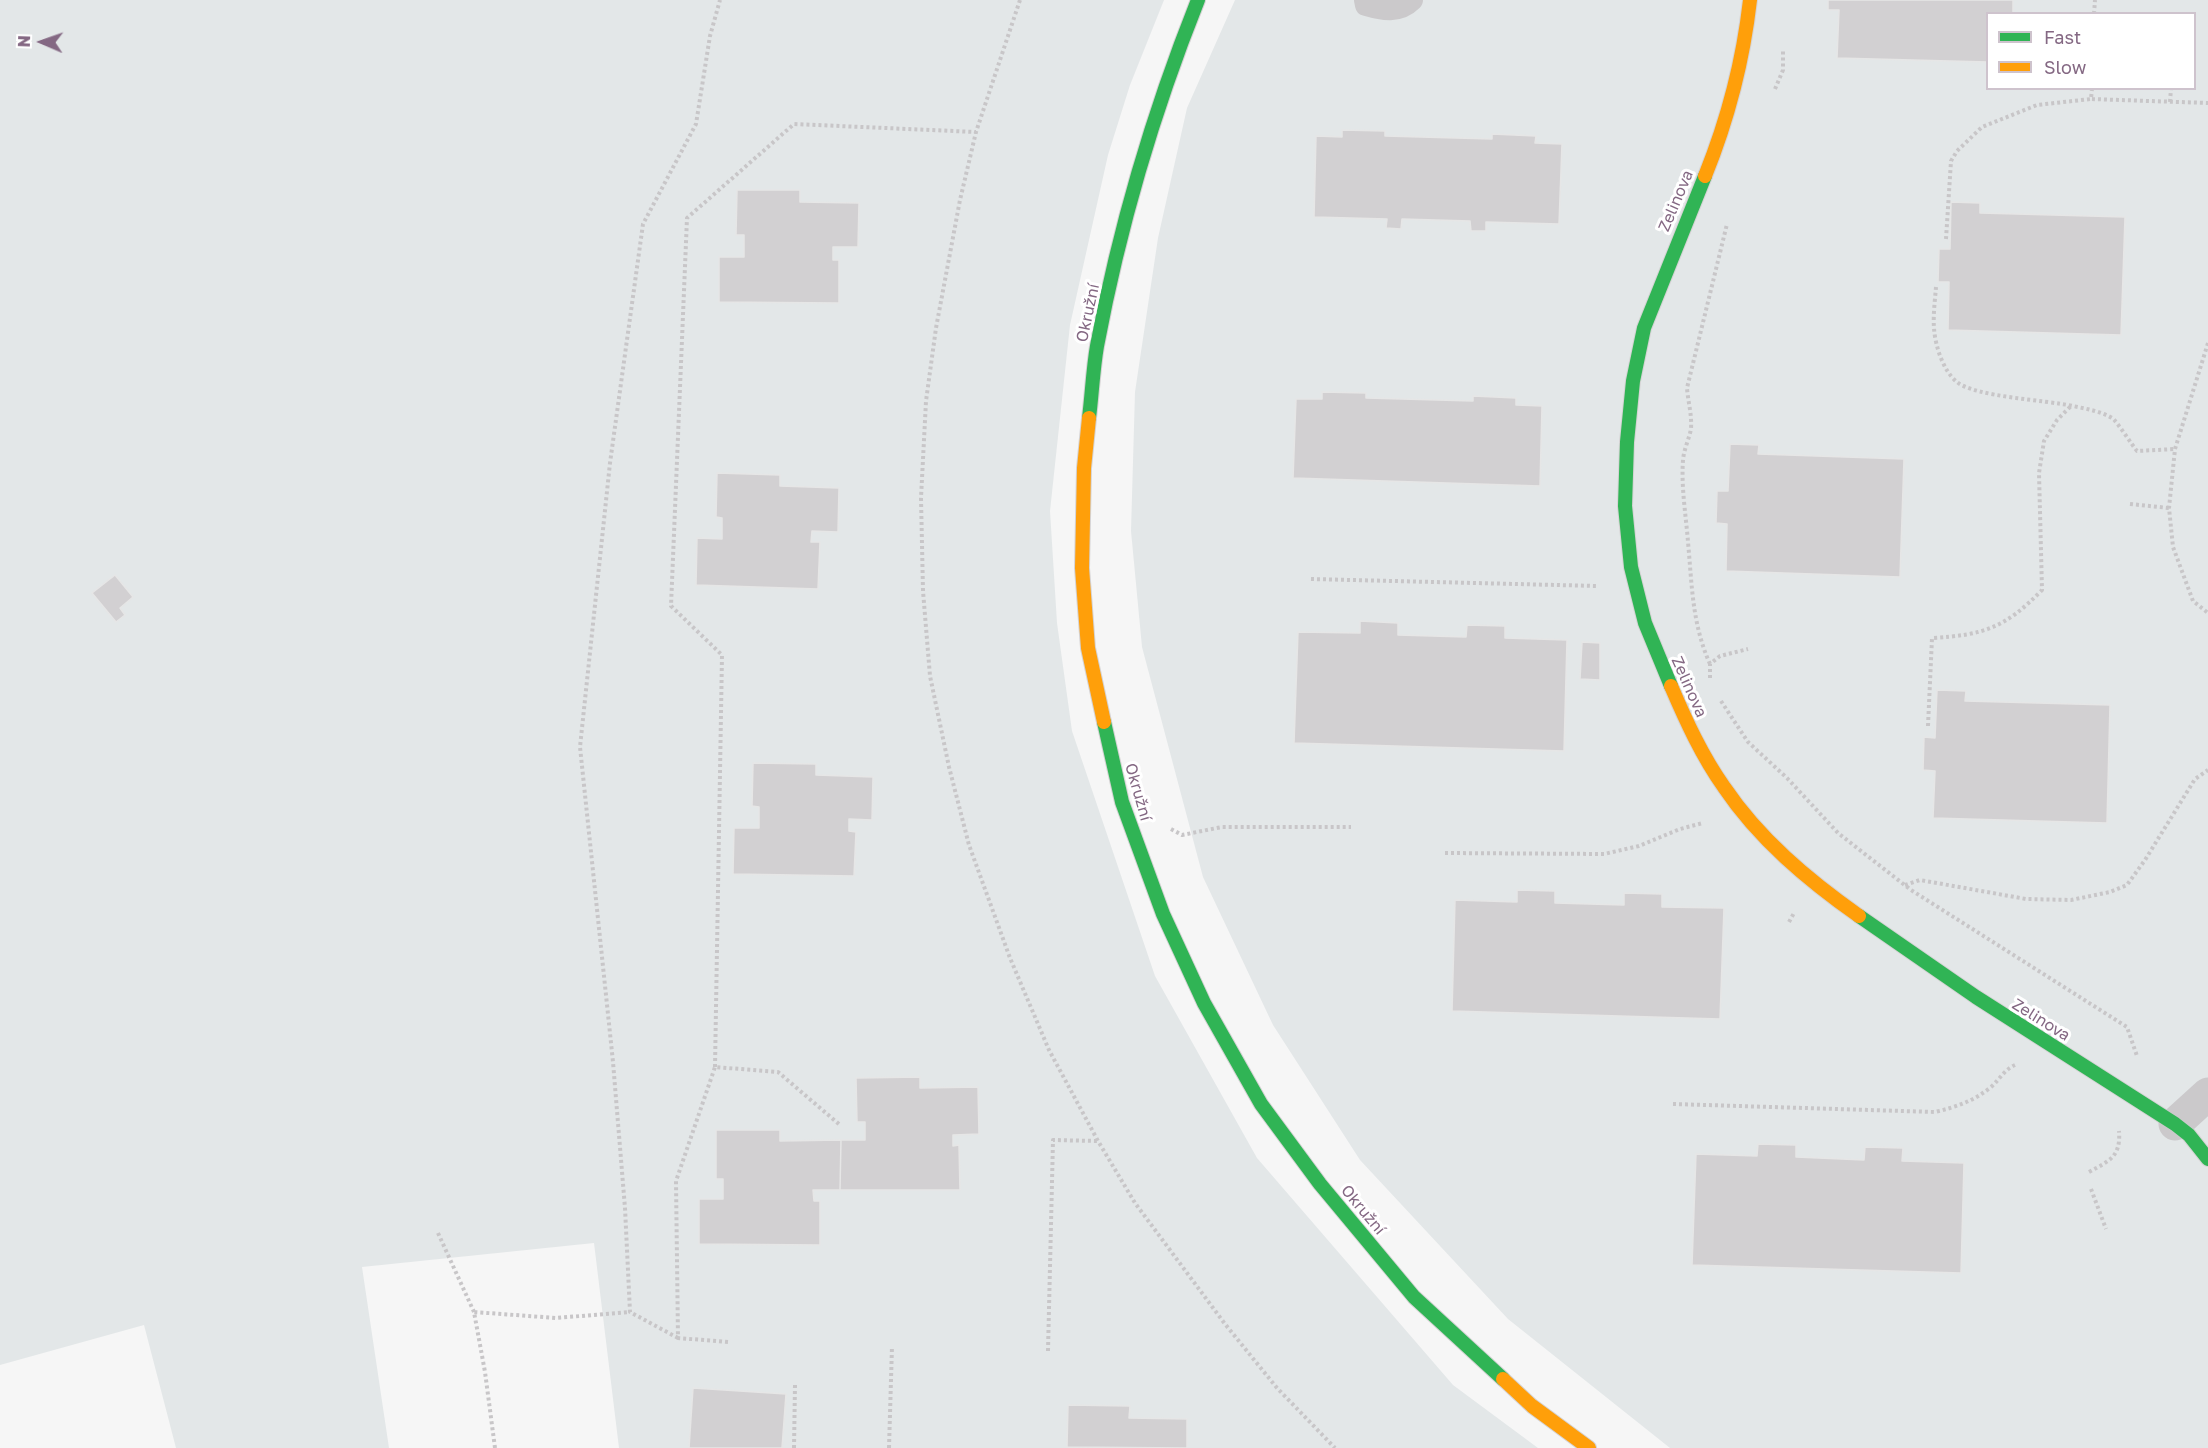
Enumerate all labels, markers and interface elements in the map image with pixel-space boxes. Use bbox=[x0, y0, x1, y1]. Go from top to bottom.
north arrow bbox=[12, 12, 72, 72]
legend bbox=[1986, 12, 2196, 90]
text: Fast bbox=[2044, 26, 2081, 48]
text: N bbox=[14, 35, 34, 48]
text: Slow bbox=[2044, 56, 2086, 78]
street label: Zelinova bbox=[1655, 168, 1697, 234]
street label: Okružní bbox=[1072, 282, 1104, 344]
street label: Zelinova bbox=[1667, 654, 1711, 720]
street label: Okružní bbox=[1121, 761, 1155, 823]
street label: Zelinova bbox=[2009, 995, 2073, 1045]
street label: Okružní bbox=[1337, 1181, 1389, 1239]

